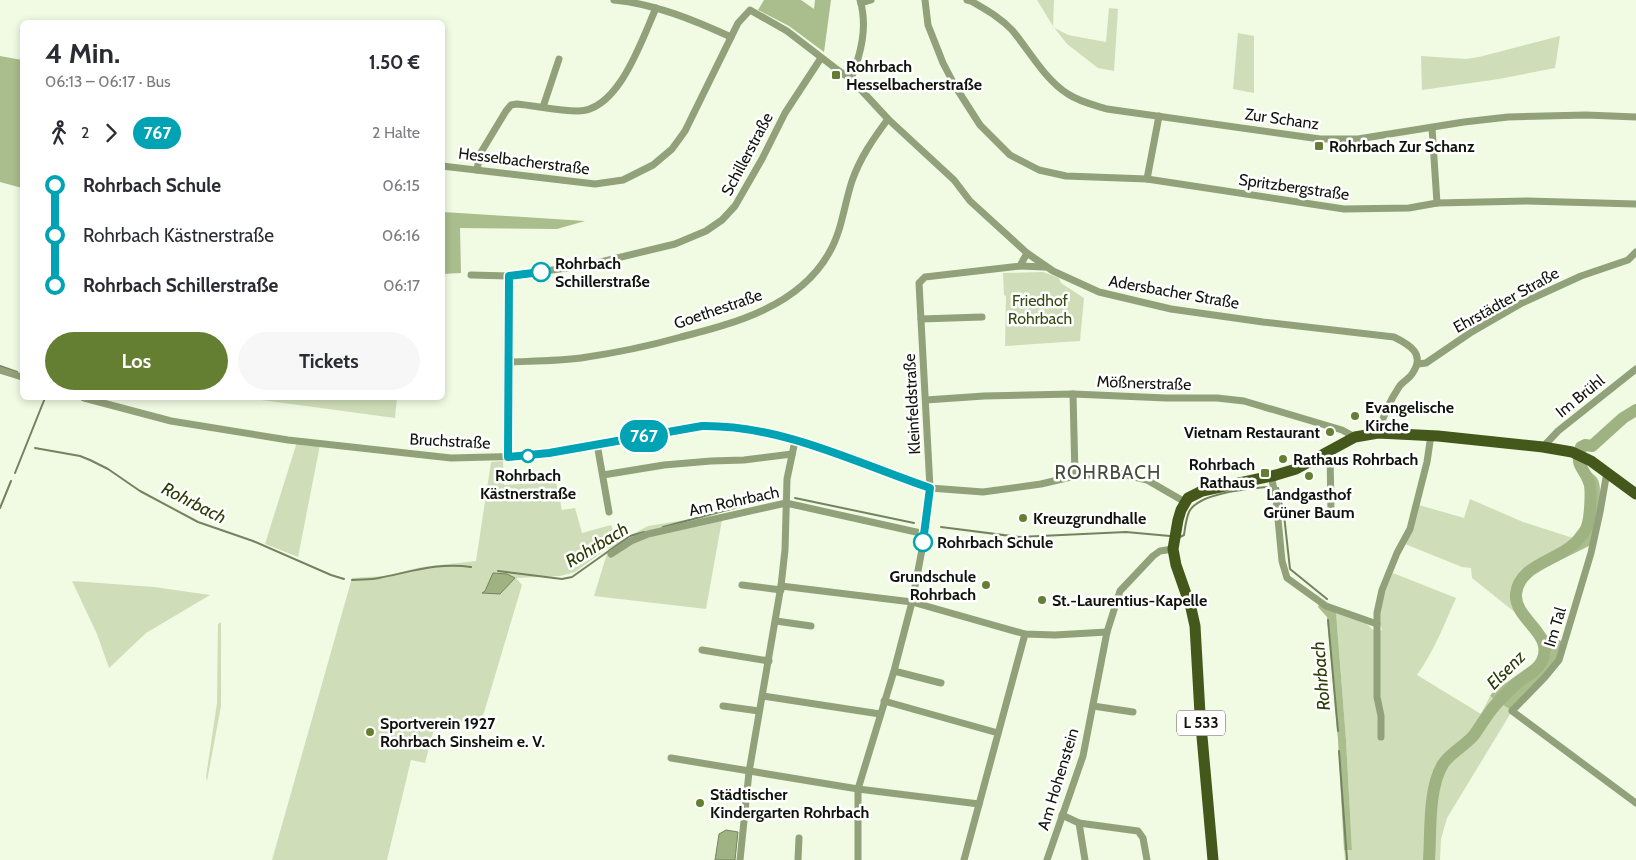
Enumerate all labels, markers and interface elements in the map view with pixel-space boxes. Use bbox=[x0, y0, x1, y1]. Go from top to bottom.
text: 4 Min. bbox=[45, 36, 120, 70]
text: 1.50 € bbox=[369, 51, 420, 74]
place label: Rohrbach Hesselbacherstraße bbox=[846, 57, 982, 94]
marker: Rohrbach Hesselbacherstraße bbox=[830, 69, 842, 81]
text: 06:13 – 06:17 · Bus bbox=[45, 72, 171, 91]
street label: Zur Schanz bbox=[1244, 104, 1321, 134]
street label: Schillerstraße bbox=[717, 109, 777, 199]
icon: walk bbox=[45, 119, 73, 147]
icon: forward bbox=[97, 119, 125, 147]
text: 767 bbox=[143, 122, 171, 144]
text: 2 bbox=[81, 123, 89, 142]
text: 2 Halte bbox=[372, 123, 420, 142]
place label: Rohrbach Zur Schanz bbox=[1329, 137, 1475, 156]
marker: Rohrbach Zur Schanz bbox=[1313, 140, 1325, 152]
street label: Hesselbacherstraße bbox=[457, 144, 591, 178]
street label: Spritzbergstraße bbox=[1237, 170, 1351, 204]
text: Rohrbach Schule bbox=[83, 174, 221, 197]
text: 06:15 bbox=[383, 176, 420, 195]
text: Rohrbach Kästnerstraße bbox=[83, 224, 274, 247]
text: 06:16 bbox=[382, 226, 420, 245]
place label: Rohrbach Schillerstraße bbox=[555, 254, 650, 291]
marker: Rohrbach Schillerstraße bbox=[531, 262, 551, 282]
street label: Ehrstädter Straße bbox=[1450, 263, 1562, 337]
street label: Adersbacher Straße bbox=[1107, 271, 1241, 313]
text: Rohrbach Schillerstraße bbox=[83, 274, 278, 297]
text: 06:17 bbox=[383, 276, 420, 295]
street label: Goethestraße bbox=[671, 285, 765, 333]
park label: Friedhof Rohrbach bbox=[1008, 291, 1072, 328]
button: Los bbox=[45, 332, 228, 390]
button: Tickets bbox=[238, 332, 420, 390]
street label: Kleinfeldstraße bbox=[900, 353, 924, 455]
street label: Im Brühl bbox=[1552, 371, 1608, 421]
street label: Mößnerstraße bbox=[1096, 372, 1192, 394]
place label: Evangelische Kirche bbox=[1365, 398, 1454, 435]
marker: Evangelische Kirche bbox=[1349, 410, 1361, 422]
line badge: 767 bbox=[615, 420, 673, 452]
place label: Vietnam Restaurant bbox=[1184, 423, 1320, 442]
text: 767 bbox=[630, 425, 658, 447]
marker: Vietnam Restaurant bbox=[1324, 426, 1336, 438]
street label: Bruchstraße bbox=[409, 429, 491, 453]
marker: Rohrbach Kästnerstraße bbox=[521, 449, 535, 463]
place label: Rathaus Rohrbach bbox=[1293, 450, 1418, 469]
marker: Rathaus Rohrbach bbox=[1277, 453, 1289, 465]
place label: Rohrbach Rathaus bbox=[1189, 455, 1255, 492]
district label: ROHRBACH bbox=[1055, 461, 1161, 484]
place label: Rohrbach Kästnerstraße bbox=[480, 466, 576, 503]
marker: Rohrbach Rathaus bbox=[1259, 467, 1271, 479]
marker: Landgasthof Grüner Baum bbox=[1303, 470, 1315, 482]
water label: Rohrbach bbox=[158, 477, 230, 529]
street label: Am Rohrbach bbox=[687, 482, 781, 520]
place label: Landgasthof Grüner Baum bbox=[1263, 485, 1355, 522]
place label: Kreuzgrundhalle bbox=[1033, 509, 1146, 528]
marker: Kreuzgrundhalle bbox=[1017, 512, 1029, 524]
water label: Rohrbach bbox=[562, 518, 632, 572]
marker: Rohrbach Schule bbox=[913, 532, 933, 552]
place label: Rohrbach Schule bbox=[937, 533, 1053, 552]
place label: Grundschule Rohrbach bbox=[889, 567, 976, 604]
marker: Grundschule Rohrbach bbox=[980, 579, 992, 591]
place label: St.-Laurentius-Kapelle bbox=[1052, 591, 1207, 610]
marker: St.-Laurentius-Kapelle bbox=[1036, 594, 1048, 606]
street label: Im Tal bbox=[1540, 605, 1570, 649]
water label: Rohrbach bbox=[1307, 640, 1335, 712]
water label: Elsenz bbox=[1482, 646, 1530, 694]
road number: L 533 bbox=[1177, 710, 1225, 736]
place label: Sportverein 1927 Rohrbach Sinsheim e. V. bbox=[380, 714, 545, 751]
marker: Sportverein 1927 Rohrbach Sinsheim e. V. bbox=[364, 726, 376, 738]
street label: Am Hohenstein bbox=[1033, 726, 1083, 832]
place label: Städtischer Kindergarten Rohrbach bbox=[710, 785, 869, 822]
marker: Städtischer Kindergarten Rohrbach bbox=[694, 797, 706, 809]

